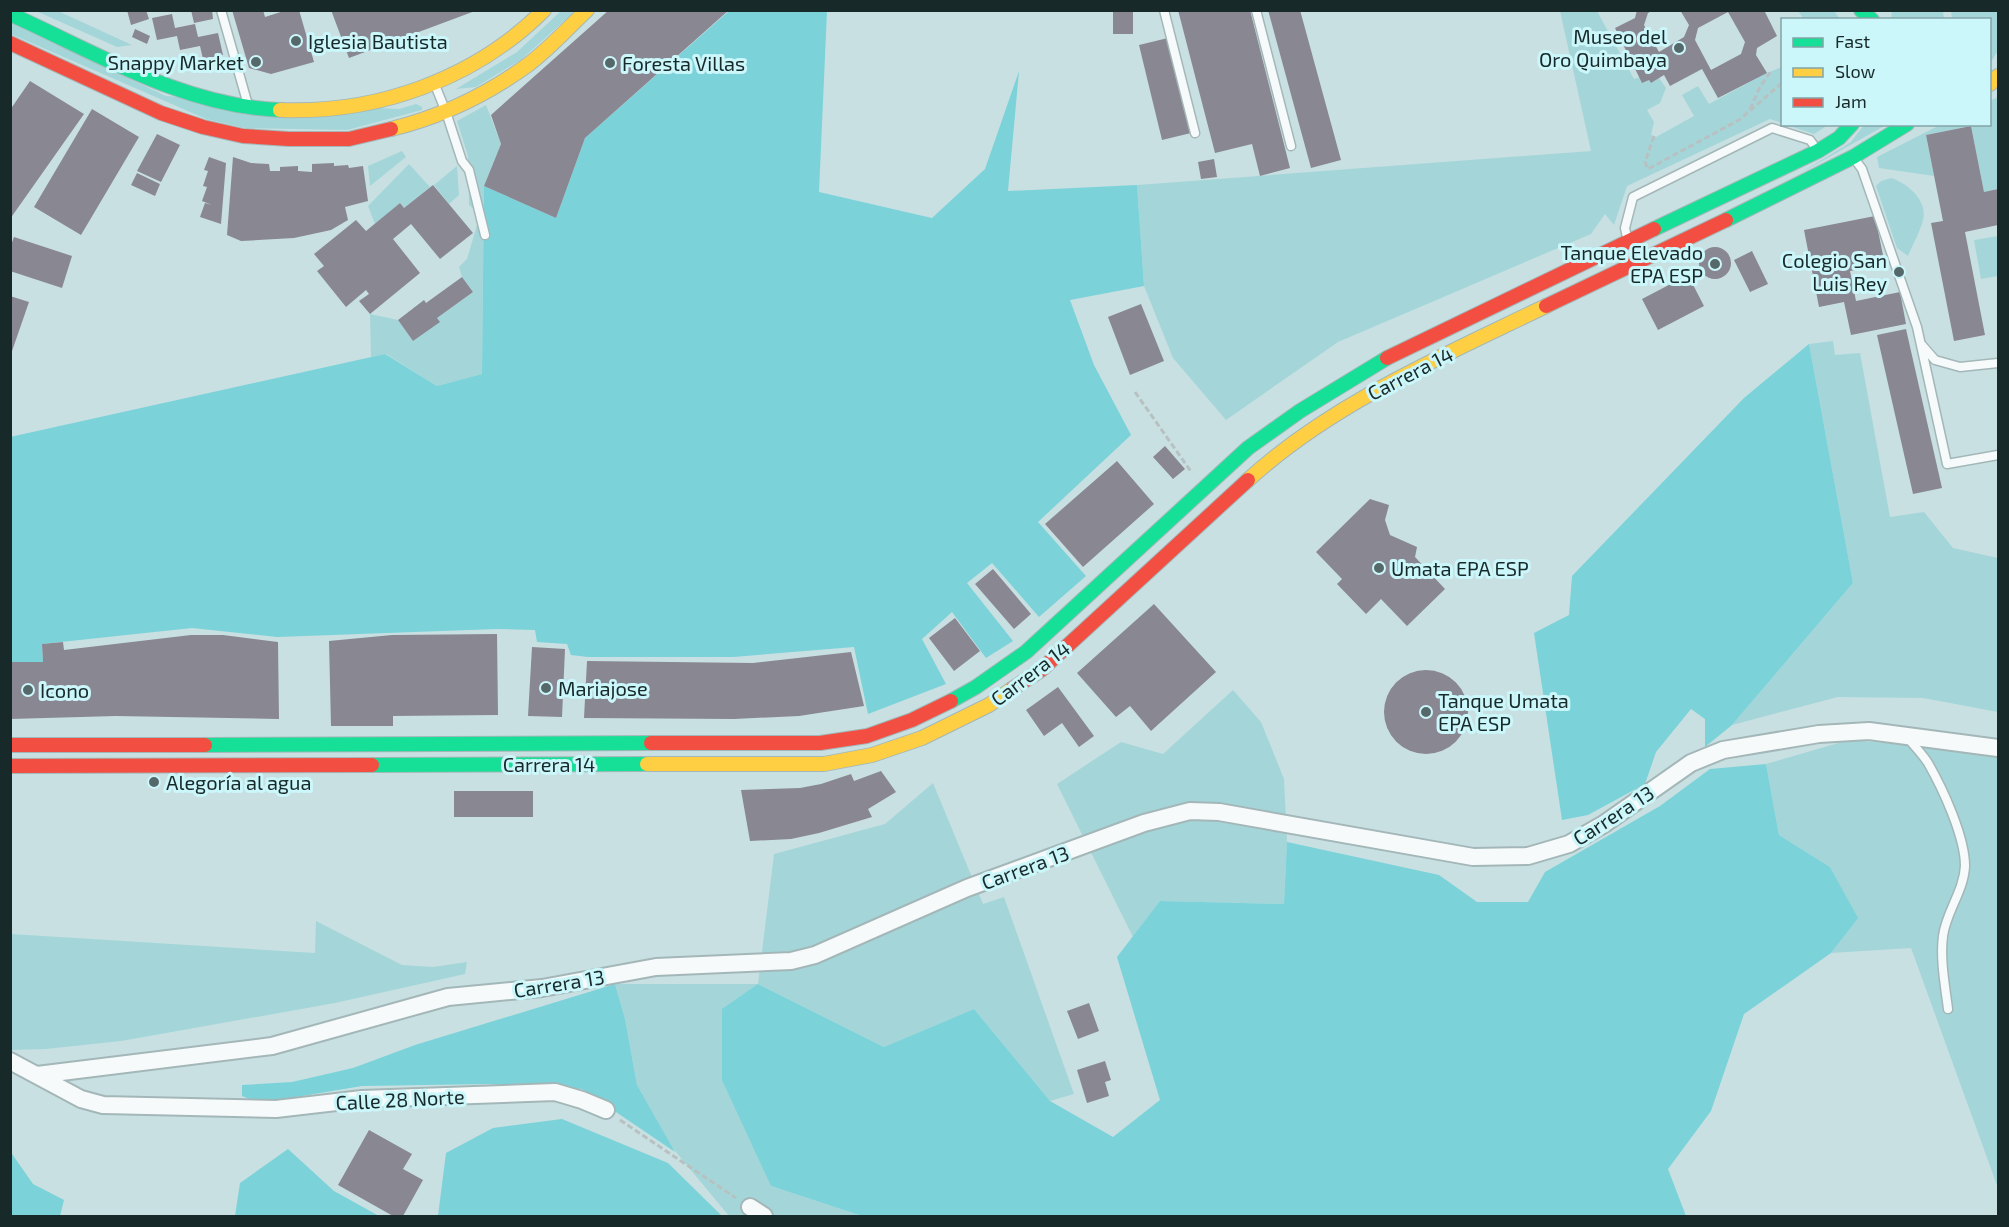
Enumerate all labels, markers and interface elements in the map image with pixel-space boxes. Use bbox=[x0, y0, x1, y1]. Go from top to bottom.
legend bbox=[1781, 18, 1991, 126]
place label: Museo del Oro Quimbaya bbox=[1539, 24, 1667, 71]
place label: Iglesia Bautista bbox=[308, 29, 448, 53]
text: Fast bbox=[1835, 30, 1870, 52]
marker: Iglesia Bautista bbox=[289, 34, 303, 48]
marker: Museo del Oro Quimbaya bbox=[1672, 41, 1686, 55]
place label: Snappy Market bbox=[108, 50, 244, 74]
place label: Foresta Villas bbox=[622, 51, 745, 75]
marker: Snappy Market bbox=[249, 55, 263, 69]
marker: Foresta Villas bbox=[603, 56, 617, 70]
text: Slow bbox=[1835, 60, 1876, 82]
text: Jam bbox=[1835, 90, 1867, 112]
place label: Tanque Elevado EPA ESP bbox=[1561, 240, 1703, 287]
place label: Colegio San Luis Rey bbox=[1782, 248, 1887, 295]
marker: Tanque Elevado EPA ESP bbox=[1708, 257, 1722, 271]
marker: Colegio San Luis Rey bbox=[1892, 265, 1906, 279]
street label: Carrera 14 bbox=[1363, 341, 1457, 405]
place label: Umata EPA ESP bbox=[1391, 556, 1529, 580]
marker: Umata EPA ESP bbox=[1372, 561, 1386, 575]
street label: Carrera 14 bbox=[986, 636, 1074, 710]
place label: Mariajose bbox=[558, 676, 648, 700]
place label: Icono bbox=[40, 678, 89, 702]
marker: Mariajose bbox=[539, 681, 553, 695]
marker: Icono bbox=[21, 683, 35, 697]
place label: Tanque Umata EPA ESP bbox=[1438, 688, 1569, 735]
marker: Tanque Umata EPA ESP bbox=[1419, 705, 1433, 719]
street label: Carrera 14 bbox=[503, 752, 595, 776]
place label: Alegoría al agua bbox=[166, 770, 311, 794]
marker: Alegoría al agua bbox=[147, 775, 161, 789]
street label: Carrera 13 bbox=[1568, 780, 1658, 850]
street label: Carrera 13 bbox=[978, 840, 1072, 894]
street label: Carrera 13 bbox=[512, 964, 606, 1002]
street label: Calle 28 Norte bbox=[335, 1084, 465, 1114]

